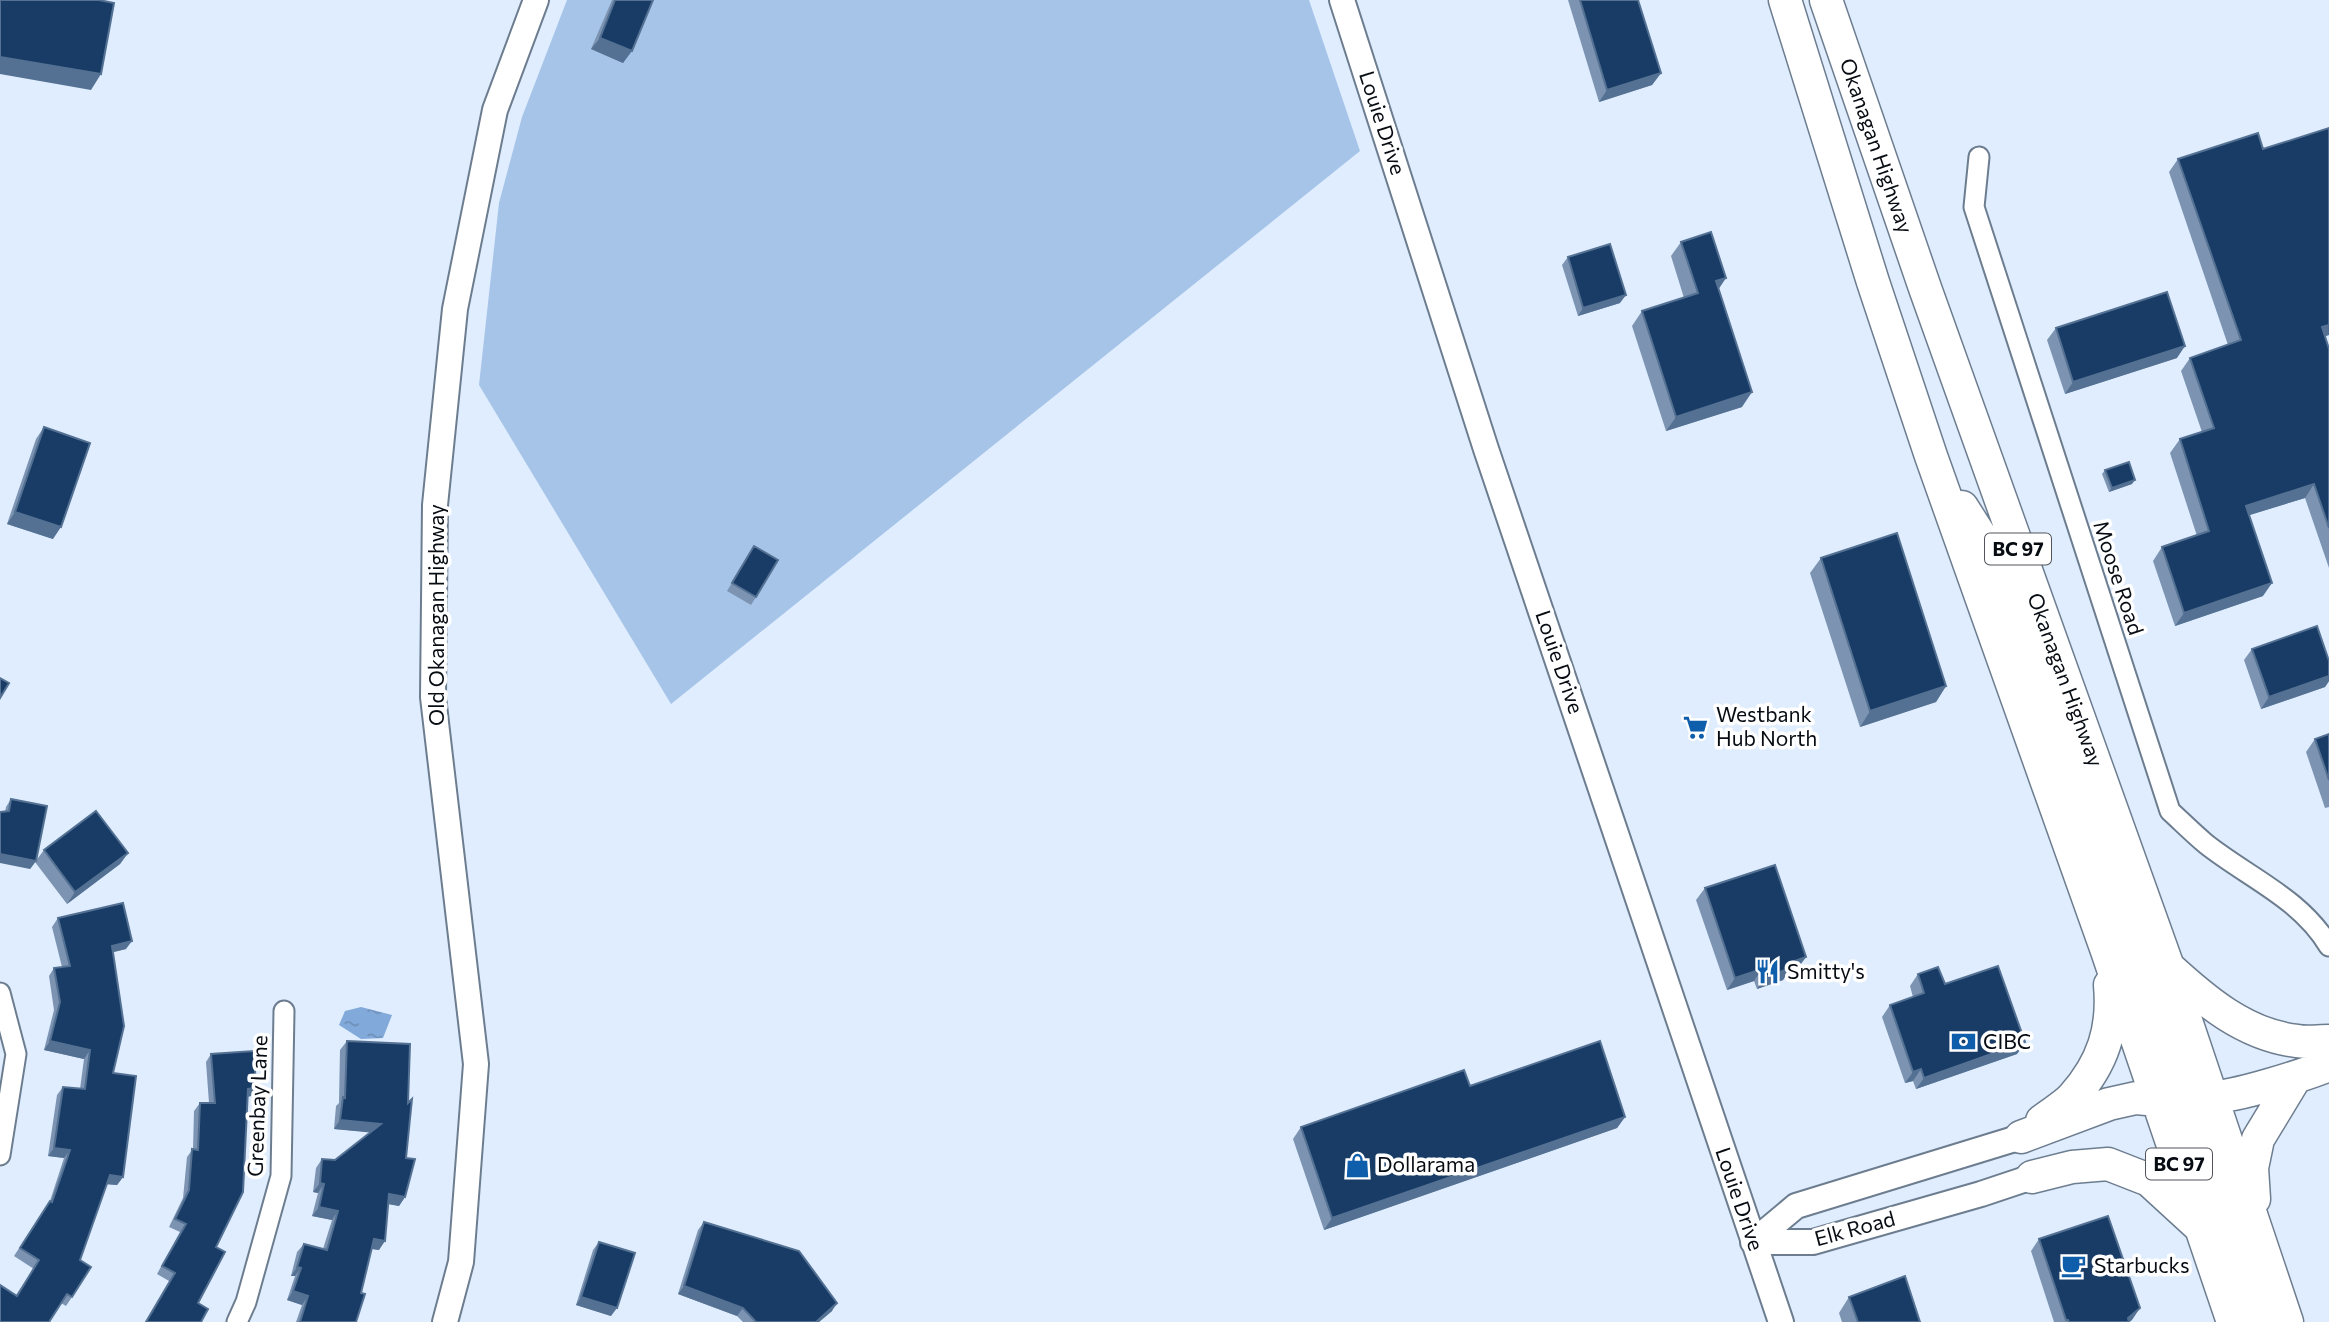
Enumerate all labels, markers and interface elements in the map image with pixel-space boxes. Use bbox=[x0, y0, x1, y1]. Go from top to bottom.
street label: Okanagan Highway bbox=[1836, 55, 1919, 236]
street label: Louie Drive bbox=[1355, 68, 1412, 178]
street label: Old Okanagan Highway bbox=[423, 504, 448, 726]
street label: Moose Road bbox=[2089, 517, 2150, 638]
road number: BC 97 bbox=[1985, 534, 2051, 564]
street label: Okanagan Highway bbox=[2023, 589, 2110, 770]
street label: Louie Drive bbox=[1531, 607, 1590, 716]
place label: Westbank Hub North bbox=[1716, 701, 1817, 750]
supermarket icon: Westbank Hub North bbox=[1682, 713, 1710, 741]
restaurant icon: Smitty's bbox=[1753, 958, 1781, 986]
place label: Smitty's bbox=[1787, 958, 1865, 983]
bank icon: CIBC bbox=[1949, 1028, 1977, 1056]
place label: CIBC bbox=[1983, 1028, 2031, 1053]
street label: Greenbay Lane bbox=[242, 1035, 271, 1177]
street label: Louie Drive bbox=[1711, 1144, 1770, 1253]
road number: BC 97 bbox=[2146, 1148, 2212, 1180]
shop icon: Dollarama bbox=[1343, 1151, 1371, 1179]
place label: Dollarama bbox=[1377, 1151, 1475, 1176]
street label: Elk Road bbox=[1812, 1205, 1898, 1250]
cafe icon: Starbucks bbox=[2060, 1252, 2088, 1280]
place label: Starbucks bbox=[2094, 1252, 2190, 1277]

